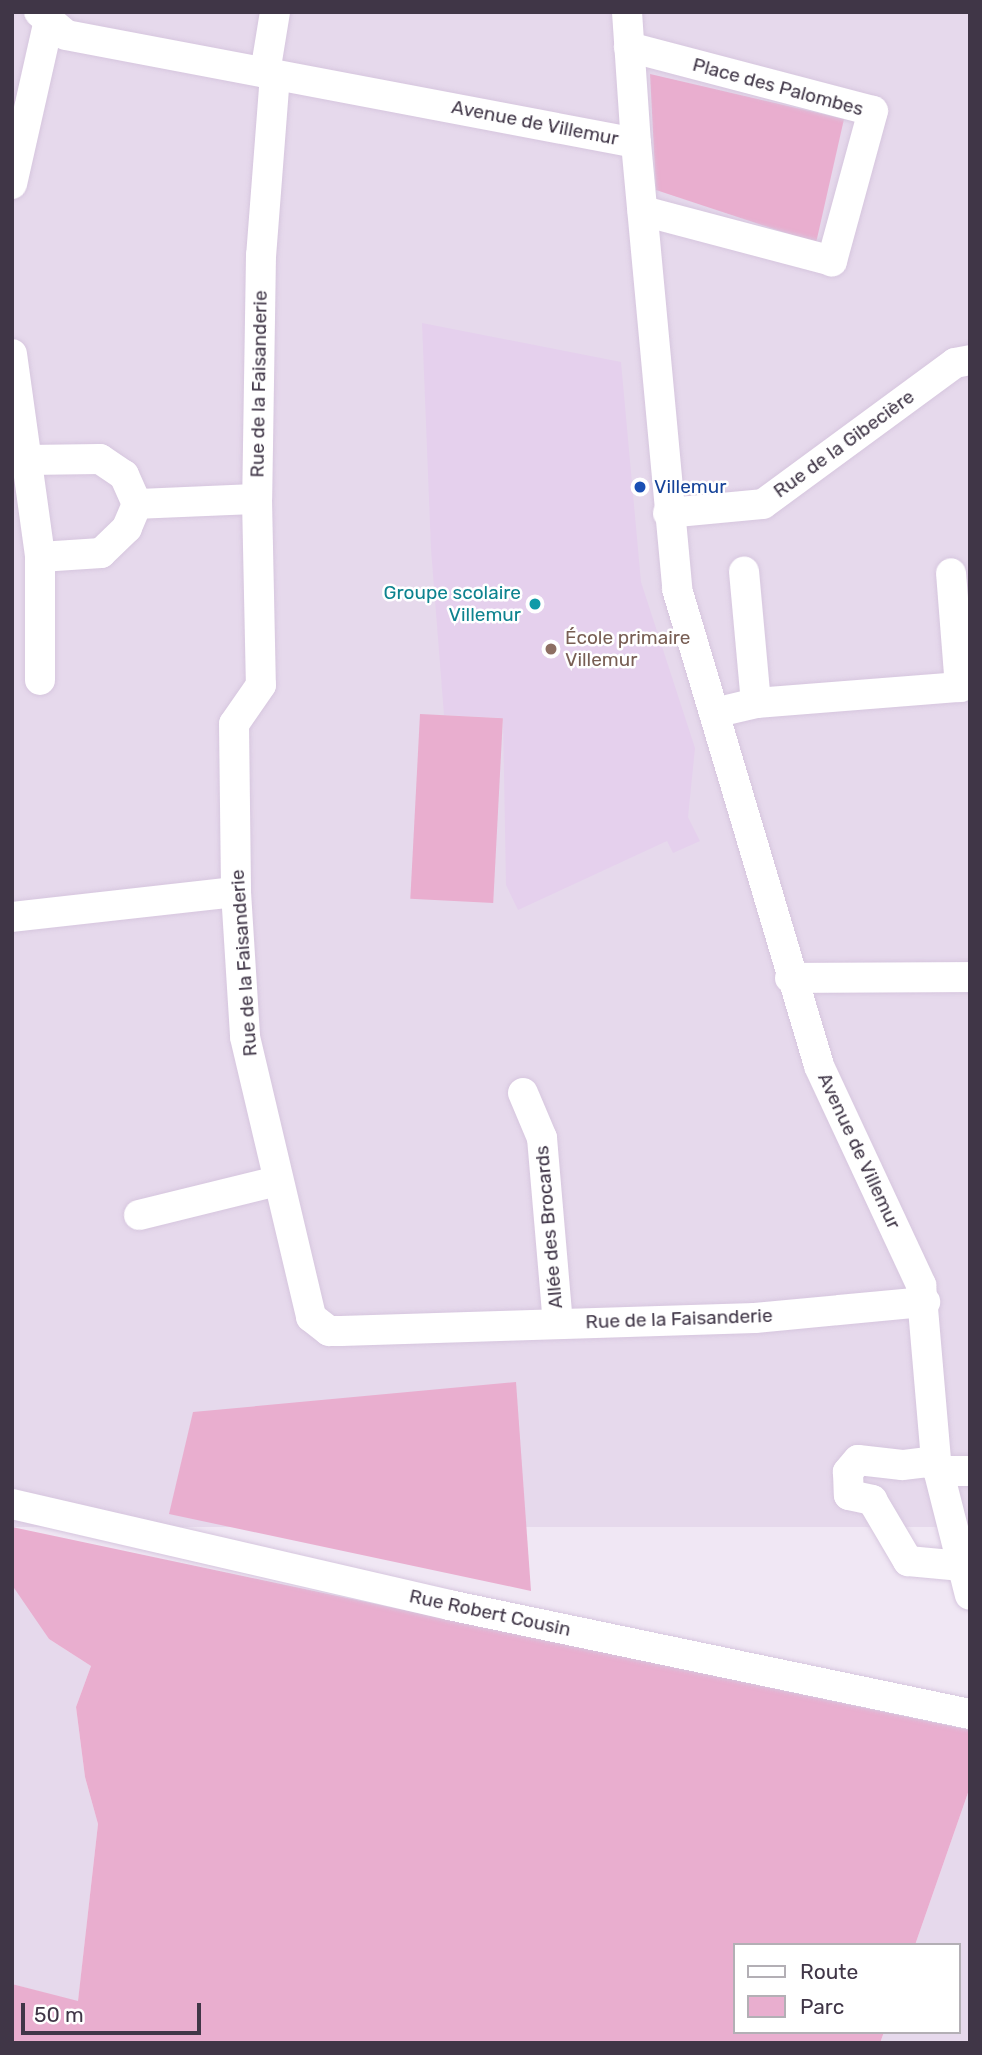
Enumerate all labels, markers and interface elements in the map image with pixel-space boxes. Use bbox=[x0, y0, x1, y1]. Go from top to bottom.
street label: Place des Palombes bbox=[690, 53, 866, 121]
street label: Avenue de Villemur bbox=[449, 96, 621, 150]
street label: Rue de la Faisanderie bbox=[246, 290, 272, 478]
street label: Rue de la Gibecière bbox=[769, 385, 919, 503]
place label: Villemur bbox=[654, 476, 726, 498]
marker: Villemur bbox=[632, 479, 648, 495]
place label: Groupe scolaire Villemur bbox=[384, 582, 521, 626]
marker: Groupe scolaire Villemur bbox=[527, 596, 543, 612]
place label: École primaire Villemur bbox=[565, 627, 691, 671]
marker: École primaire Villemur bbox=[543, 641, 559, 657]
street label: Rue de la Faisanderie bbox=[226, 869, 262, 1057]
street label: Avenue de Villemur bbox=[813, 1069, 905, 1233]
street label: Allée des Brocards bbox=[531, 1144, 567, 1310]
street label: Rue de la Faisanderie bbox=[585, 1304, 773, 1334]
street label: Rue Robert Cousin bbox=[407, 1585, 573, 1641]
legend bbox=[734, 1943, 961, 2034]
text: Route bbox=[800, 1959, 858, 1984]
scale bar bbox=[24, 1988, 205, 2032]
text: Parc bbox=[800, 1994, 844, 2019]
text: 50 m bbox=[34, 2002, 84, 2027]

